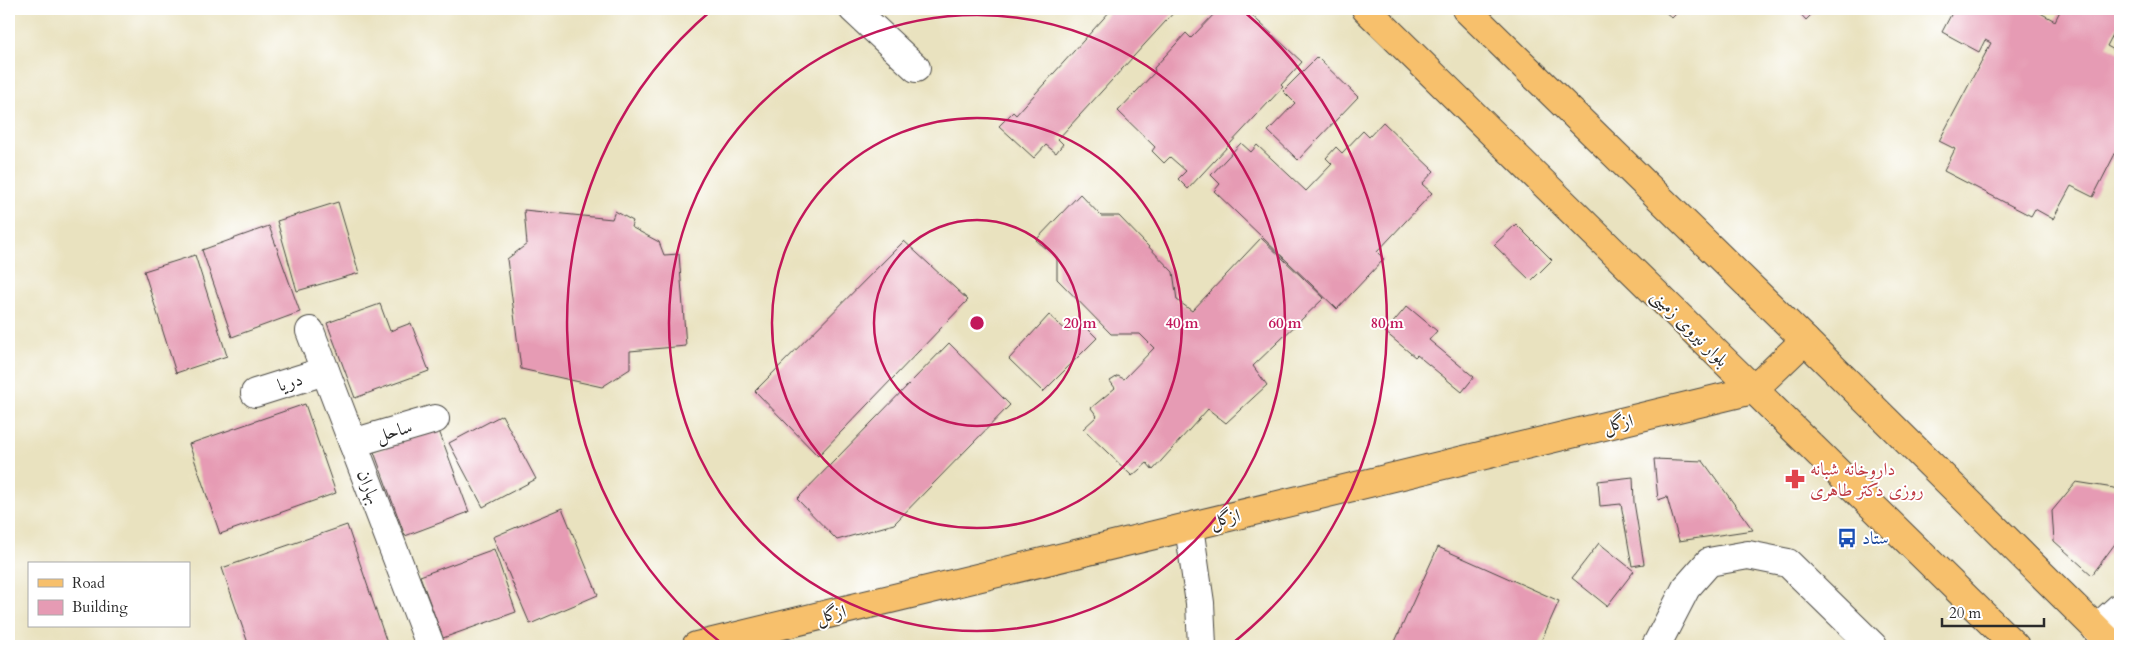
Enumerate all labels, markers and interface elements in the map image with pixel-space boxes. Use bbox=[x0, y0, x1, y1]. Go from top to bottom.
street label: بلوار نیروی زمینی bbox=[1645, 284, 1734, 373]
text: 20 m bbox=[1063, 313, 1097, 333]
text: 40 m bbox=[1165, 313, 1199, 333]
text: 60 m bbox=[1268, 313, 1302, 333]
text: 80 m bbox=[1370, 313, 1404, 333]
centre of rings bbox=[968, 314, 986, 332]
street label: دریا bbox=[275, 367, 306, 398]
street label: ازگل bbox=[1601, 408, 1636, 439]
street label: ساحل bbox=[373, 414, 415, 449]
place label: داروخانه شبانه روزی دکتر طاهری bbox=[1810, 457, 1924, 503]
street label: بهاران bbox=[351, 466, 386, 508]
pharmacy icon: داروخانه شبانه روزی دکتر طاهری bbox=[1784, 468, 1806, 490]
street label: ازگل bbox=[1208, 503, 1243, 534]
place label: ستاد bbox=[1862, 526, 1889, 551]
bus stop icon: ستاد bbox=[1836, 527, 1858, 549]
legend bbox=[28, 562, 190, 628]
text: Road bbox=[72, 573, 105, 593]
scale bar bbox=[1942, 595, 2044, 627]
text: Building bbox=[72, 597, 128, 617]
street label: ازگل bbox=[814, 599, 849, 630]
text: 20 m bbox=[1949, 603, 1981, 623]

